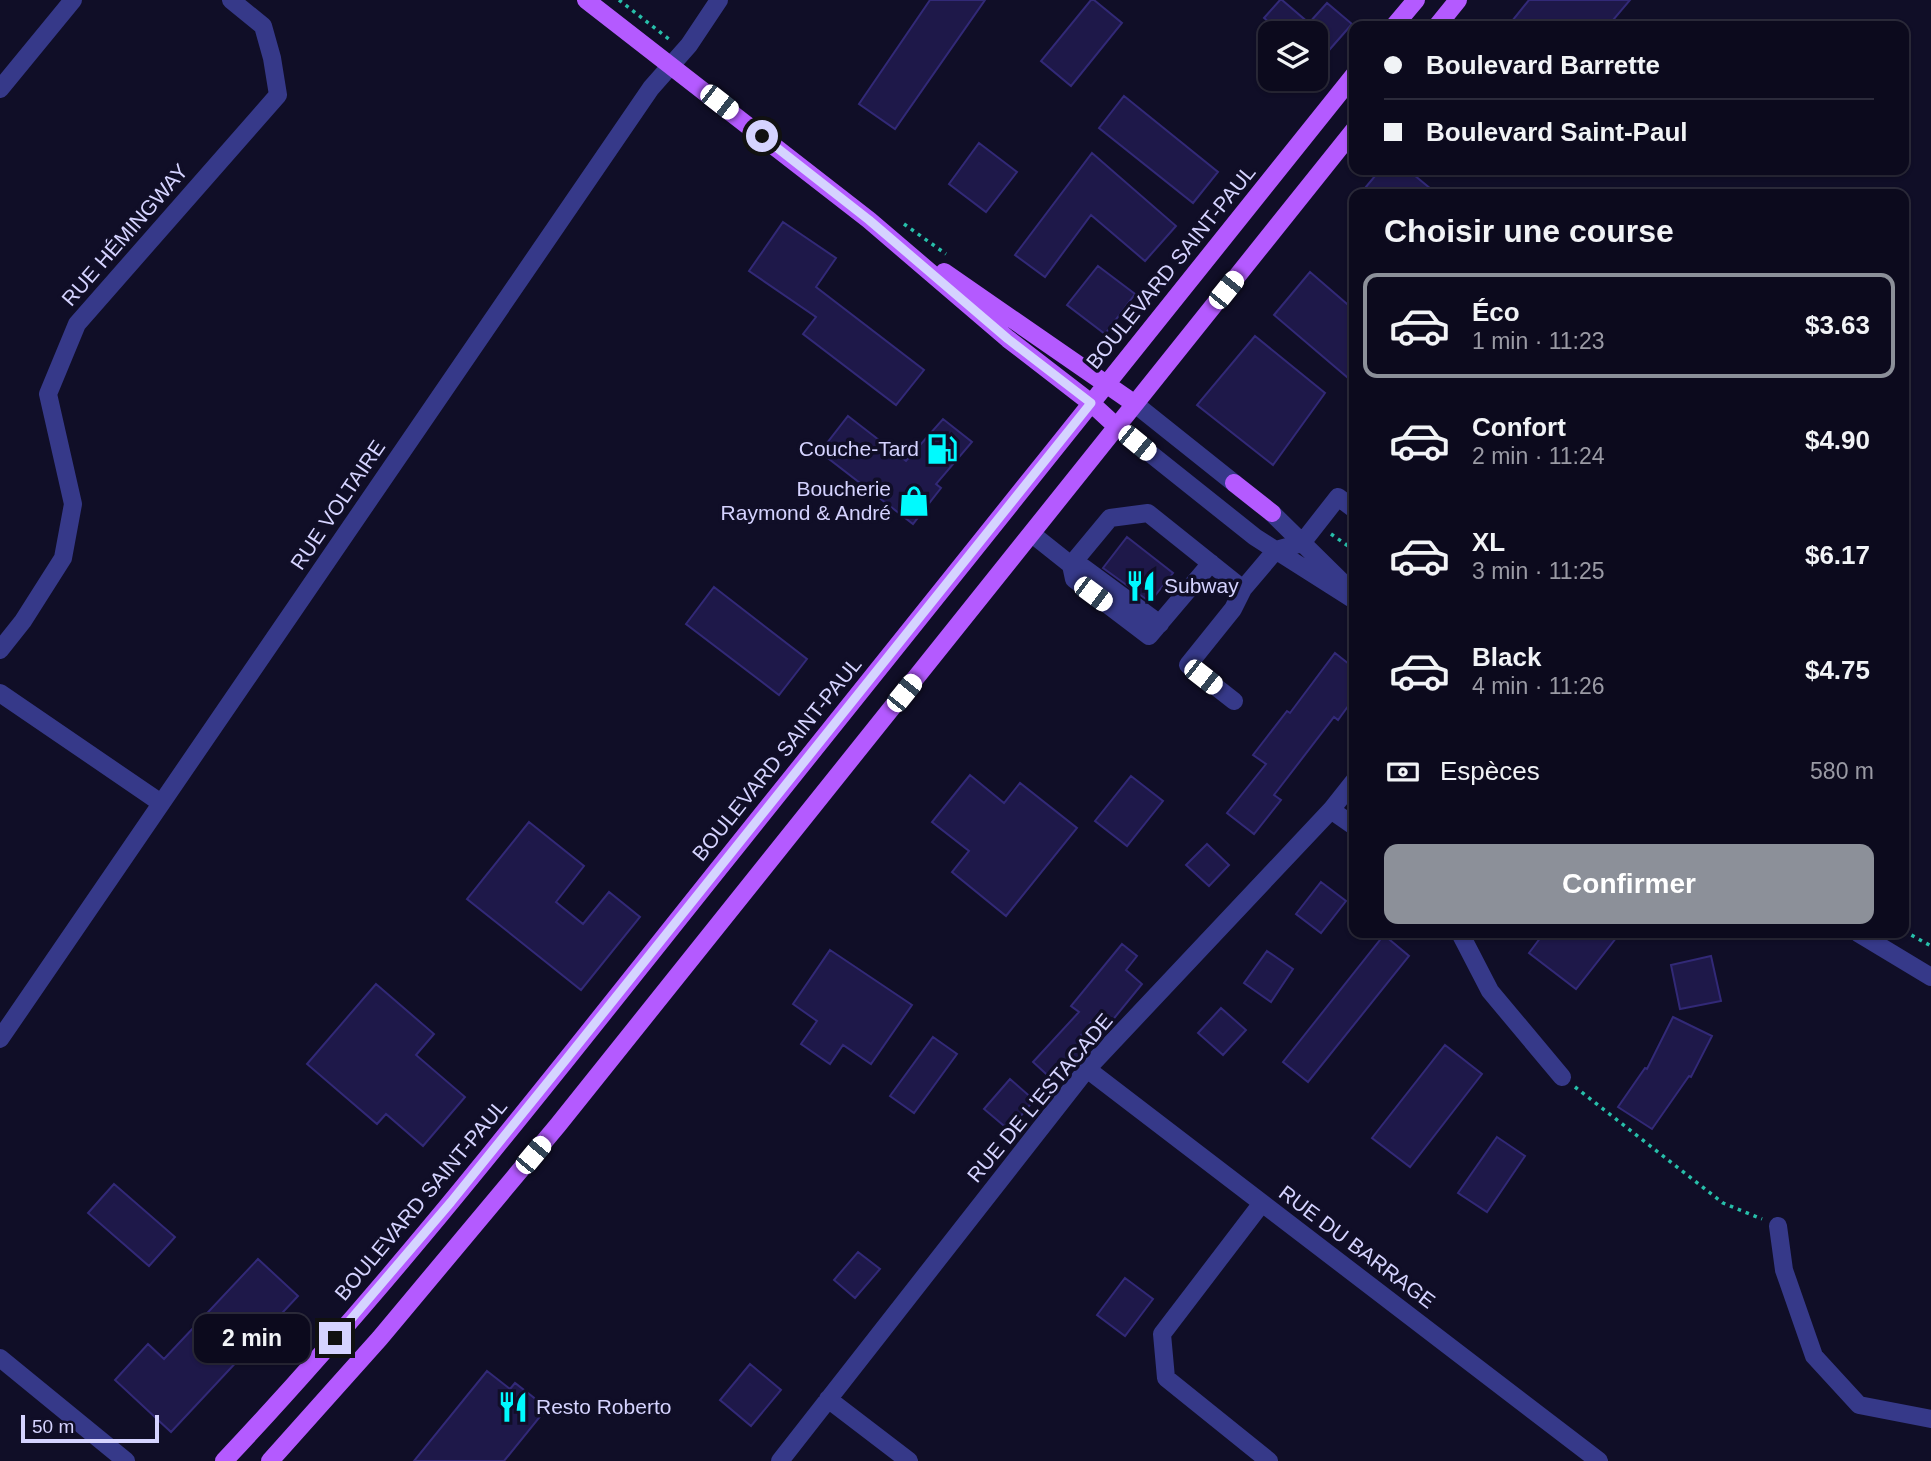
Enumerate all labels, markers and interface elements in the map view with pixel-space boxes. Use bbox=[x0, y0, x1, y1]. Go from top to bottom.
map controls bbox=[1258, 21, 1328, 91]
button: layers bbox=[1258, 21, 1328, 91]
text: Boulevard Barrette bbox=[1426, 50, 1660, 80]
car bbox=[696, 81, 743, 123]
text: Boulevard Saint-Paul bbox=[1426, 117, 1688, 147]
route start bbox=[746, 120, 778, 152]
street label: RUE HÉMINGWAY bbox=[57, 159, 192, 310]
street label: BOULEVARD SAINT-PAUL bbox=[1081, 160, 1260, 373]
text: Choisir une course bbox=[1384, 213, 1674, 249]
car bbox=[1205, 267, 1248, 313]
icon: car bbox=[1388, 294, 1451, 357]
text: Éco bbox=[1472, 297, 1520, 327]
text: $3.63 bbox=[1805, 310, 1870, 340]
text: 1 min · 11:23 bbox=[1472, 328, 1605, 354]
icon: car bbox=[1388, 409, 1451, 472]
text: Confort bbox=[1472, 412, 1566, 442]
car bbox=[1115, 422, 1160, 464]
text: $4.90 bbox=[1805, 425, 1870, 455]
fuel station icon: Couche-Tard bbox=[925, 432, 959, 466]
street label: RUE VOLTAIRE bbox=[286, 436, 389, 574]
place label: Couche-Tard bbox=[799, 437, 919, 460]
text: 2 min · 11:24 bbox=[1472, 443, 1605, 469]
place label: Boucherie Raymond & André bbox=[721, 477, 891, 524]
shop icon: Boucherie Raymond & André bbox=[897, 484, 931, 518]
icon: car bbox=[1388, 524, 1451, 587]
text: XL bbox=[1472, 527, 1505, 557]
text: $6.17 bbox=[1805, 540, 1870, 570]
text: 3 min · 11:25 bbox=[1472, 558, 1605, 584]
restaurant icon: Subway bbox=[1124, 569, 1158, 603]
car bbox=[1070, 573, 1117, 615]
place label: Subway bbox=[1164, 574, 1239, 597]
icon: car bbox=[1388, 639, 1451, 702]
text: Black bbox=[1472, 642, 1541, 672]
street label: BOULEVARD SAINT-PAUL bbox=[687, 652, 866, 865]
text: $4.75 bbox=[1805, 655, 1870, 685]
car bbox=[1180, 656, 1227, 698]
car bbox=[883, 670, 926, 716]
text: 4 min · 11:26 bbox=[1472, 673, 1605, 699]
icon: cash bbox=[1384, 753, 1422, 791]
text: Espèces bbox=[1440, 756, 1540, 786]
text: 580 m bbox=[1810, 758, 1874, 784]
button: Confirmer bbox=[1384, 844, 1874, 924]
street label: RUE DE L'ESTACADE bbox=[963, 1009, 1117, 1186]
street label: BOULEVARD SAINT-PAUL bbox=[330, 1095, 511, 1305]
car bbox=[512, 1132, 555, 1178]
street label: RUE DU BARRAGE bbox=[1275, 1181, 1440, 1313]
callout: 2 min bbox=[195, 1314, 310, 1362]
route end bbox=[319, 1322, 351, 1354]
text: 2 min bbox=[222, 1325, 282, 1351]
restaurant icon: Resto Roberto bbox=[496, 1390, 530, 1424]
place label: Resto Roberto bbox=[536, 1395, 671, 1418]
scale bar bbox=[21, 1412, 159, 1444]
text: 50 m bbox=[32, 1416, 74, 1437]

